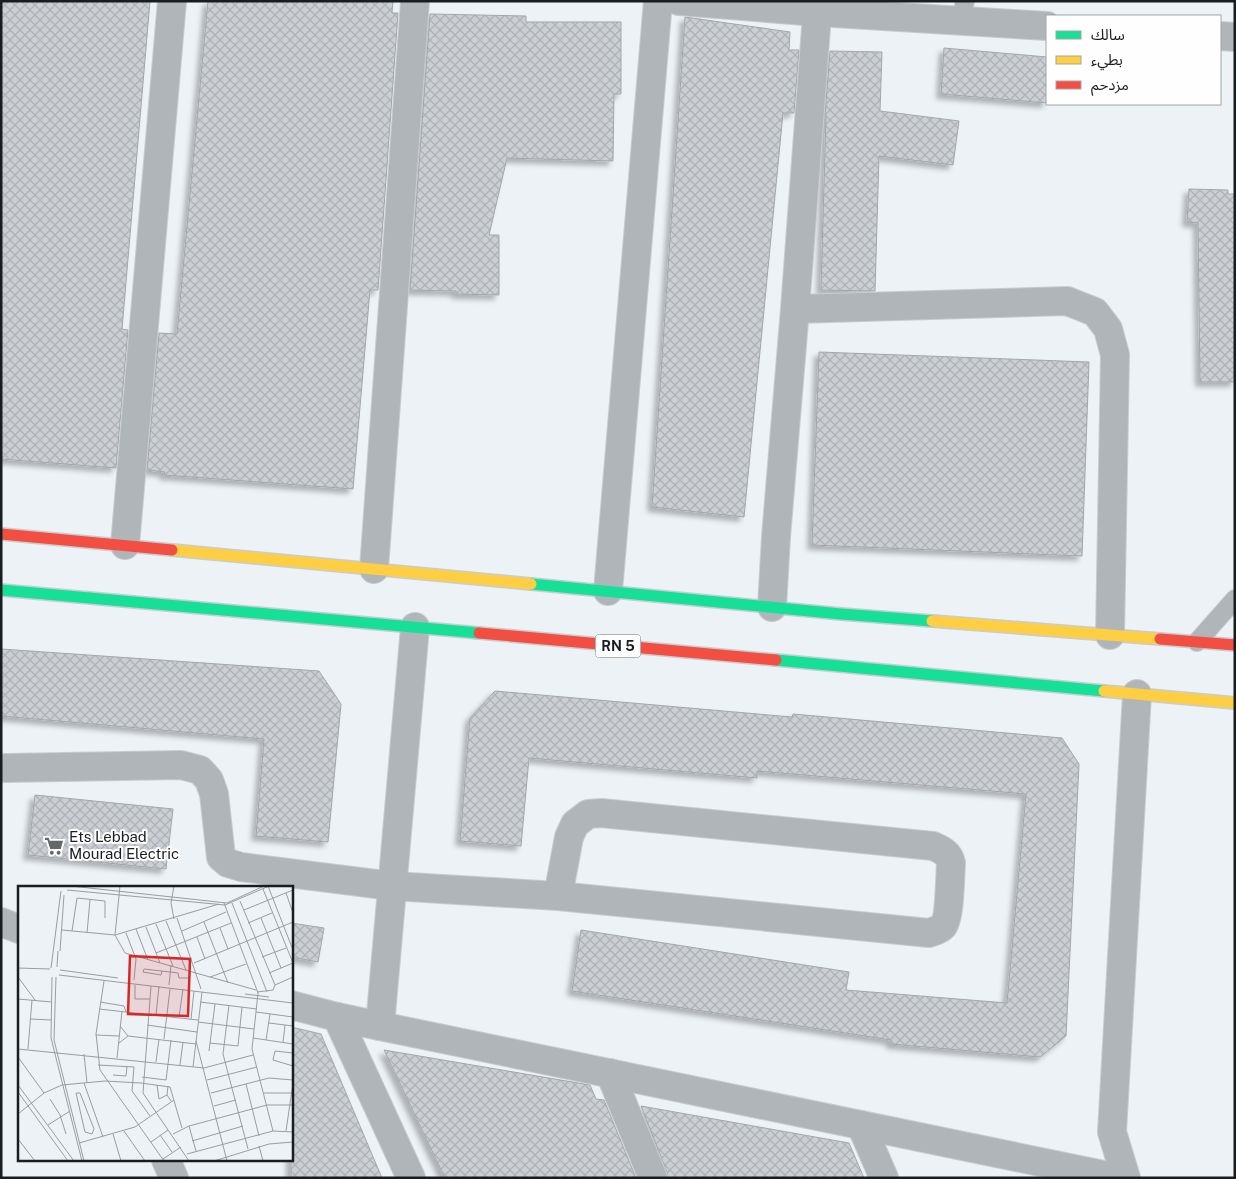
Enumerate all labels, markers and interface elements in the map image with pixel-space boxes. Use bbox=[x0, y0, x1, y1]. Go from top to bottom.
legend bbox=[1046, 15, 1221, 105]
text: سالك bbox=[1091, 26, 1125, 43]
text: بطيء bbox=[1091, 51, 1123, 71]
text: مزدحم bbox=[1091, 76, 1129, 96]
road number: RN 5 bbox=[596, 634, 640, 658]
place label: Ets Lebbad Mourad Electric bbox=[69, 828, 179, 862]
supermarket icon: Ets Lebbad Mourad Electric bbox=[43, 835, 65, 857]
inset map bbox=[18, 886, 292, 1162]

